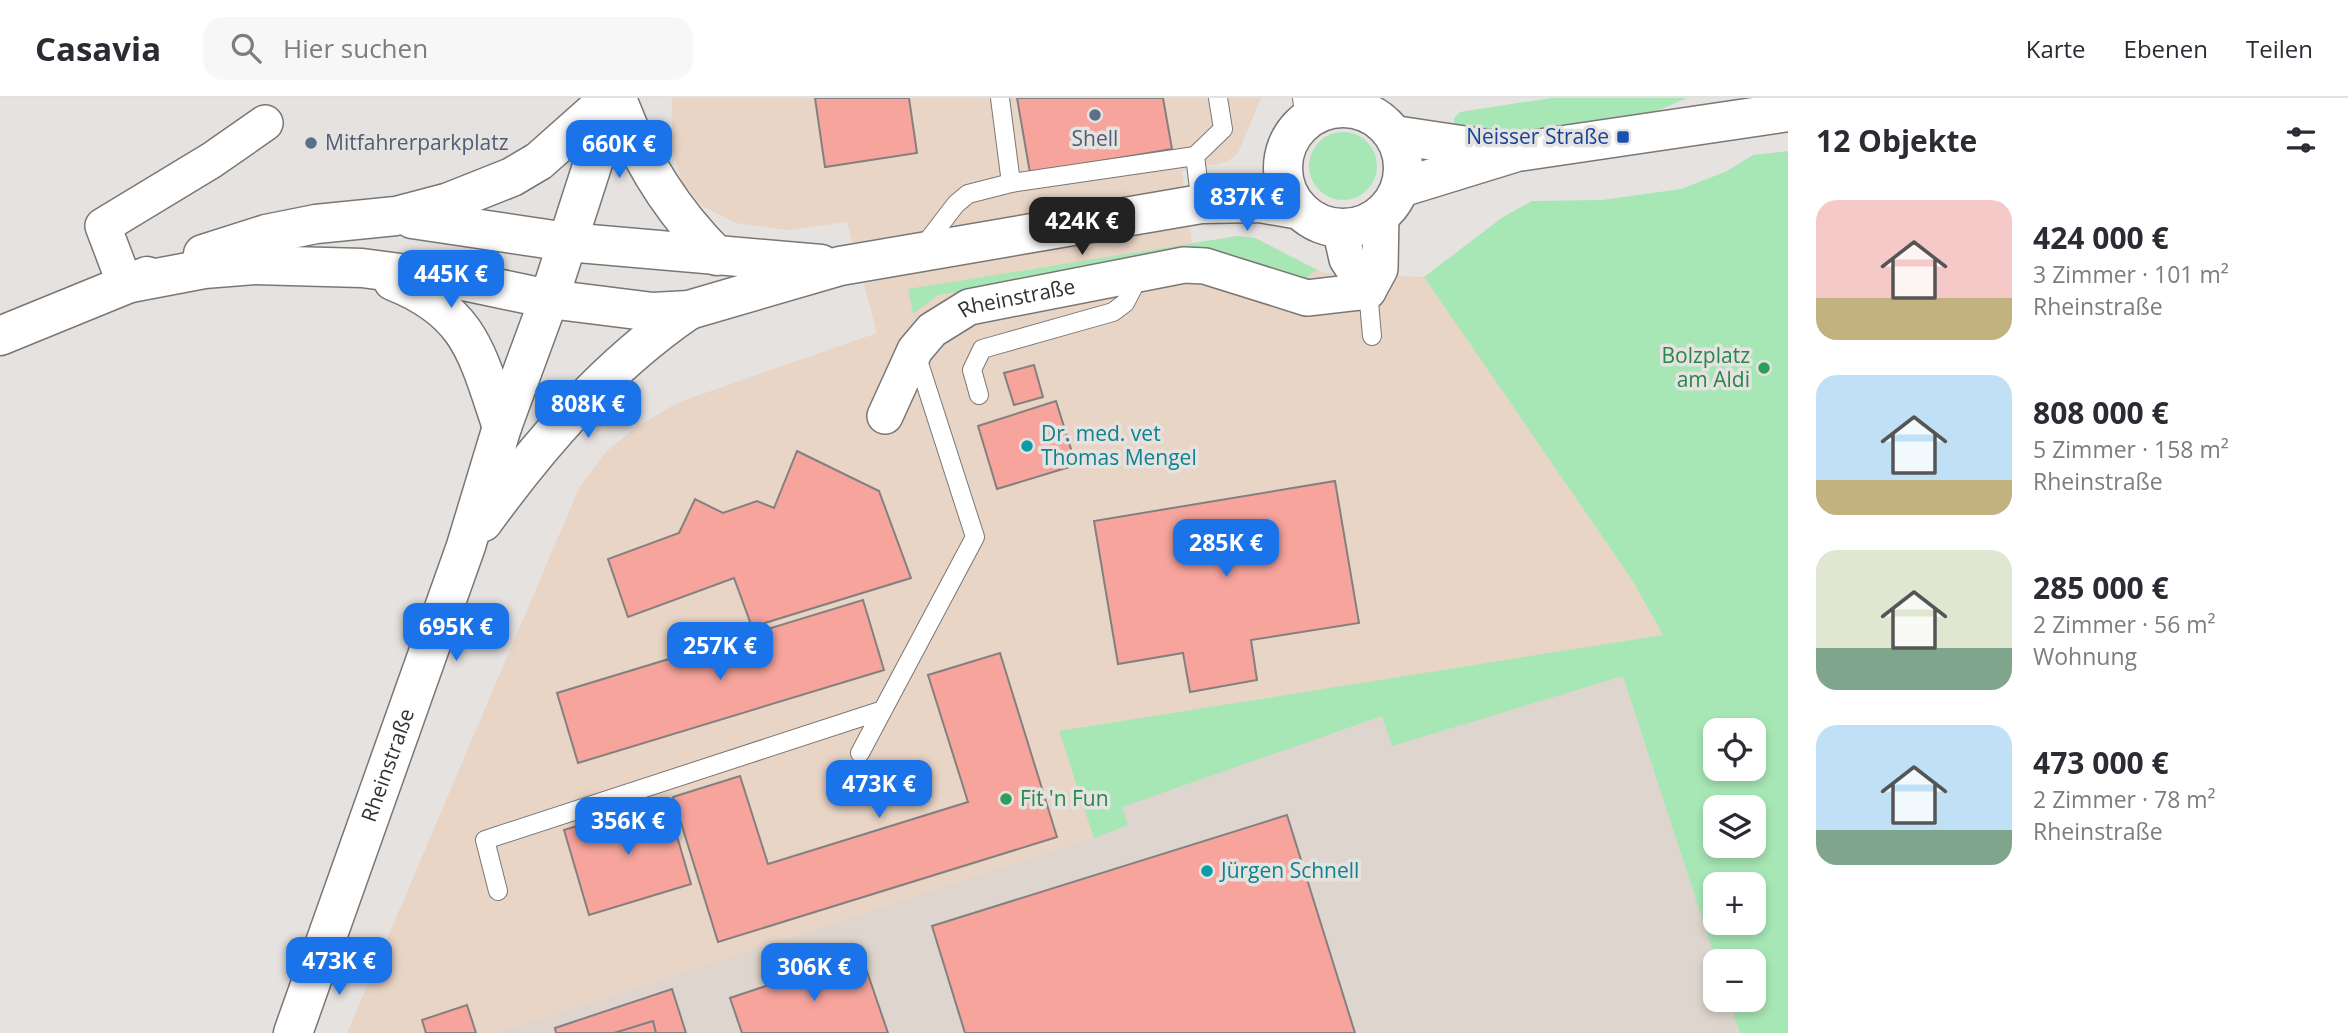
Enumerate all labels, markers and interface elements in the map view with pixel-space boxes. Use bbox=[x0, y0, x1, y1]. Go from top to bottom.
search box bbox=[203, 17, 693, 80]
text: Casavia bbox=[35, 26, 161, 71]
icon: search bbox=[227, 29, 265, 67]
text: Hier suchen bbox=[283, 30, 428, 66]
text: Karte bbox=[2026, 32, 2086, 65]
text: Ebenen bbox=[2124, 32, 2208, 65]
text: Teilen bbox=[2246, 32, 2313, 65]
marker: Shell bbox=[1087, 107, 1103, 123]
pin: 660K € bbox=[562, 120, 676, 180]
text: 12 Objekte bbox=[1816, 120, 1977, 161]
icon: filters bbox=[2282, 121, 2320, 159]
place label: Neisser Straße bbox=[1466, 122, 1609, 150]
place label: Shell bbox=[1072, 124, 1118, 152]
text: 660K € bbox=[582, 127, 656, 159]
place label: Mitfahrerparkplatz bbox=[325, 128, 509, 156]
marker: Neisser Straße bbox=[1615, 129, 1631, 145]
marker: Mitfahrerparkplatz bbox=[303, 135, 319, 151]
pin: 837K € bbox=[1190, 174, 1304, 233]
text: 837K € bbox=[1210, 180, 1284, 212]
pin: 424K € bbox=[1025, 198, 1139, 257]
text: 424K € bbox=[1045, 204, 1119, 236]
text: 424 000 € bbox=[2033, 217, 2169, 258]
icon: home bbox=[1872, 228, 1956, 312]
pin: 445K € bbox=[394, 250, 508, 310]
text: 445K € bbox=[414, 257, 488, 289]
text: 3 Zimmer · 101 m² bbox=[2033, 258, 2229, 290]
street label: Rheinstraße bbox=[952, 272, 1077, 324]
text: Rheinstraße bbox=[2033, 290, 2163, 322]
place label: Bolzplatz am Aldi bbox=[1662, 341, 1750, 393]
marker: Bolzplatz am Aldi bbox=[1756, 360, 1772, 376]
pin: 808K € bbox=[531, 380, 645, 440]
text: 808K € bbox=[551, 387, 625, 419]
text: 808 000 € bbox=[2033, 392, 2169, 433]
icon: home bbox=[1872, 403, 1956, 487]
place label: Dr. med. vet Thomas Mengel bbox=[1041, 419, 1197, 471]
text: 5 Zimmer · 158 m² bbox=[2033, 433, 2229, 465]
marker: Dr. med. vet Thomas Mengel bbox=[1019, 438, 1035, 454]
text: Rheinstraße bbox=[2033, 465, 2163, 497]
pin: 285K € bbox=[1169, 519, 1283, 579]
text: 285K € bbox=[1189, 526, 1263, 558]
text: 285 000 € bbox=[2033, 567, 2169, 608]
icon: home bbox=[1872, 578, 1956, 662]
pin: 695K € bbox=[399, 603, 513, 663]
text: 2 Zimmer · 56 m² bbox=[2033, 608, 2216, 640]
text: 695K € bbox=[419, 610, 493, 642]
pin: 257K € bbox=[663, 622, 777, 682]
text: 257K € bbox=[683, 629, 757, 661]
text: Wohnung bbox=[2033, 640, 2137, 672]
street label: Rheinstraße bbox=[354, 705, 420, 826]
map controls bbox=[1703, 718, 1766, 1012]
button: locate bbox=[1703, 718, 1766, 781]
text: 473 000 € bbox=[2033, 742, 2169, 783]
icon: home bbox=[1872, 753, 1956, 837]
pin: 473K € bbox=[822, 760, 936, 820]
text: 473K € bbox=[842, 767, 916, 799]
text: 2 Zimmer · 78 m² bbox=[2033, 783, 2216, 815]
place label: Fit 'n Fun bbox=[1020, 784, 1109, 812]
marker: Fit 'n Fun bbox=[998, 791, 1014, 807]
button: layers bbox=[1703, 795, 1766, 858]
pin: 356K € bbox=[571, 798, 685, 857]
text: 356K € bbox=[591, 804, 665, 836]
text: Rheinstraße bbox=[2033, 815, 2163, 847]
place label: Jürgen Schnell bbox=[1219, 856, 1359, 884]
marker: Jürgen Schnell bbox=[1199, 863, 1215, 879]
button: + bbox=[1703, 872, 1766, 935]
pin: 473K € bbox=[282, 937, 396, 997]
text: 473K € bbox=[302, 944, 376, 976]
pin: 306K € bbox=[757, 944, 871, 1003]
button: − bbox=[1703, 949, 1766, 1012]
text: 306K € bbox=[777, 950, 851, 982]

